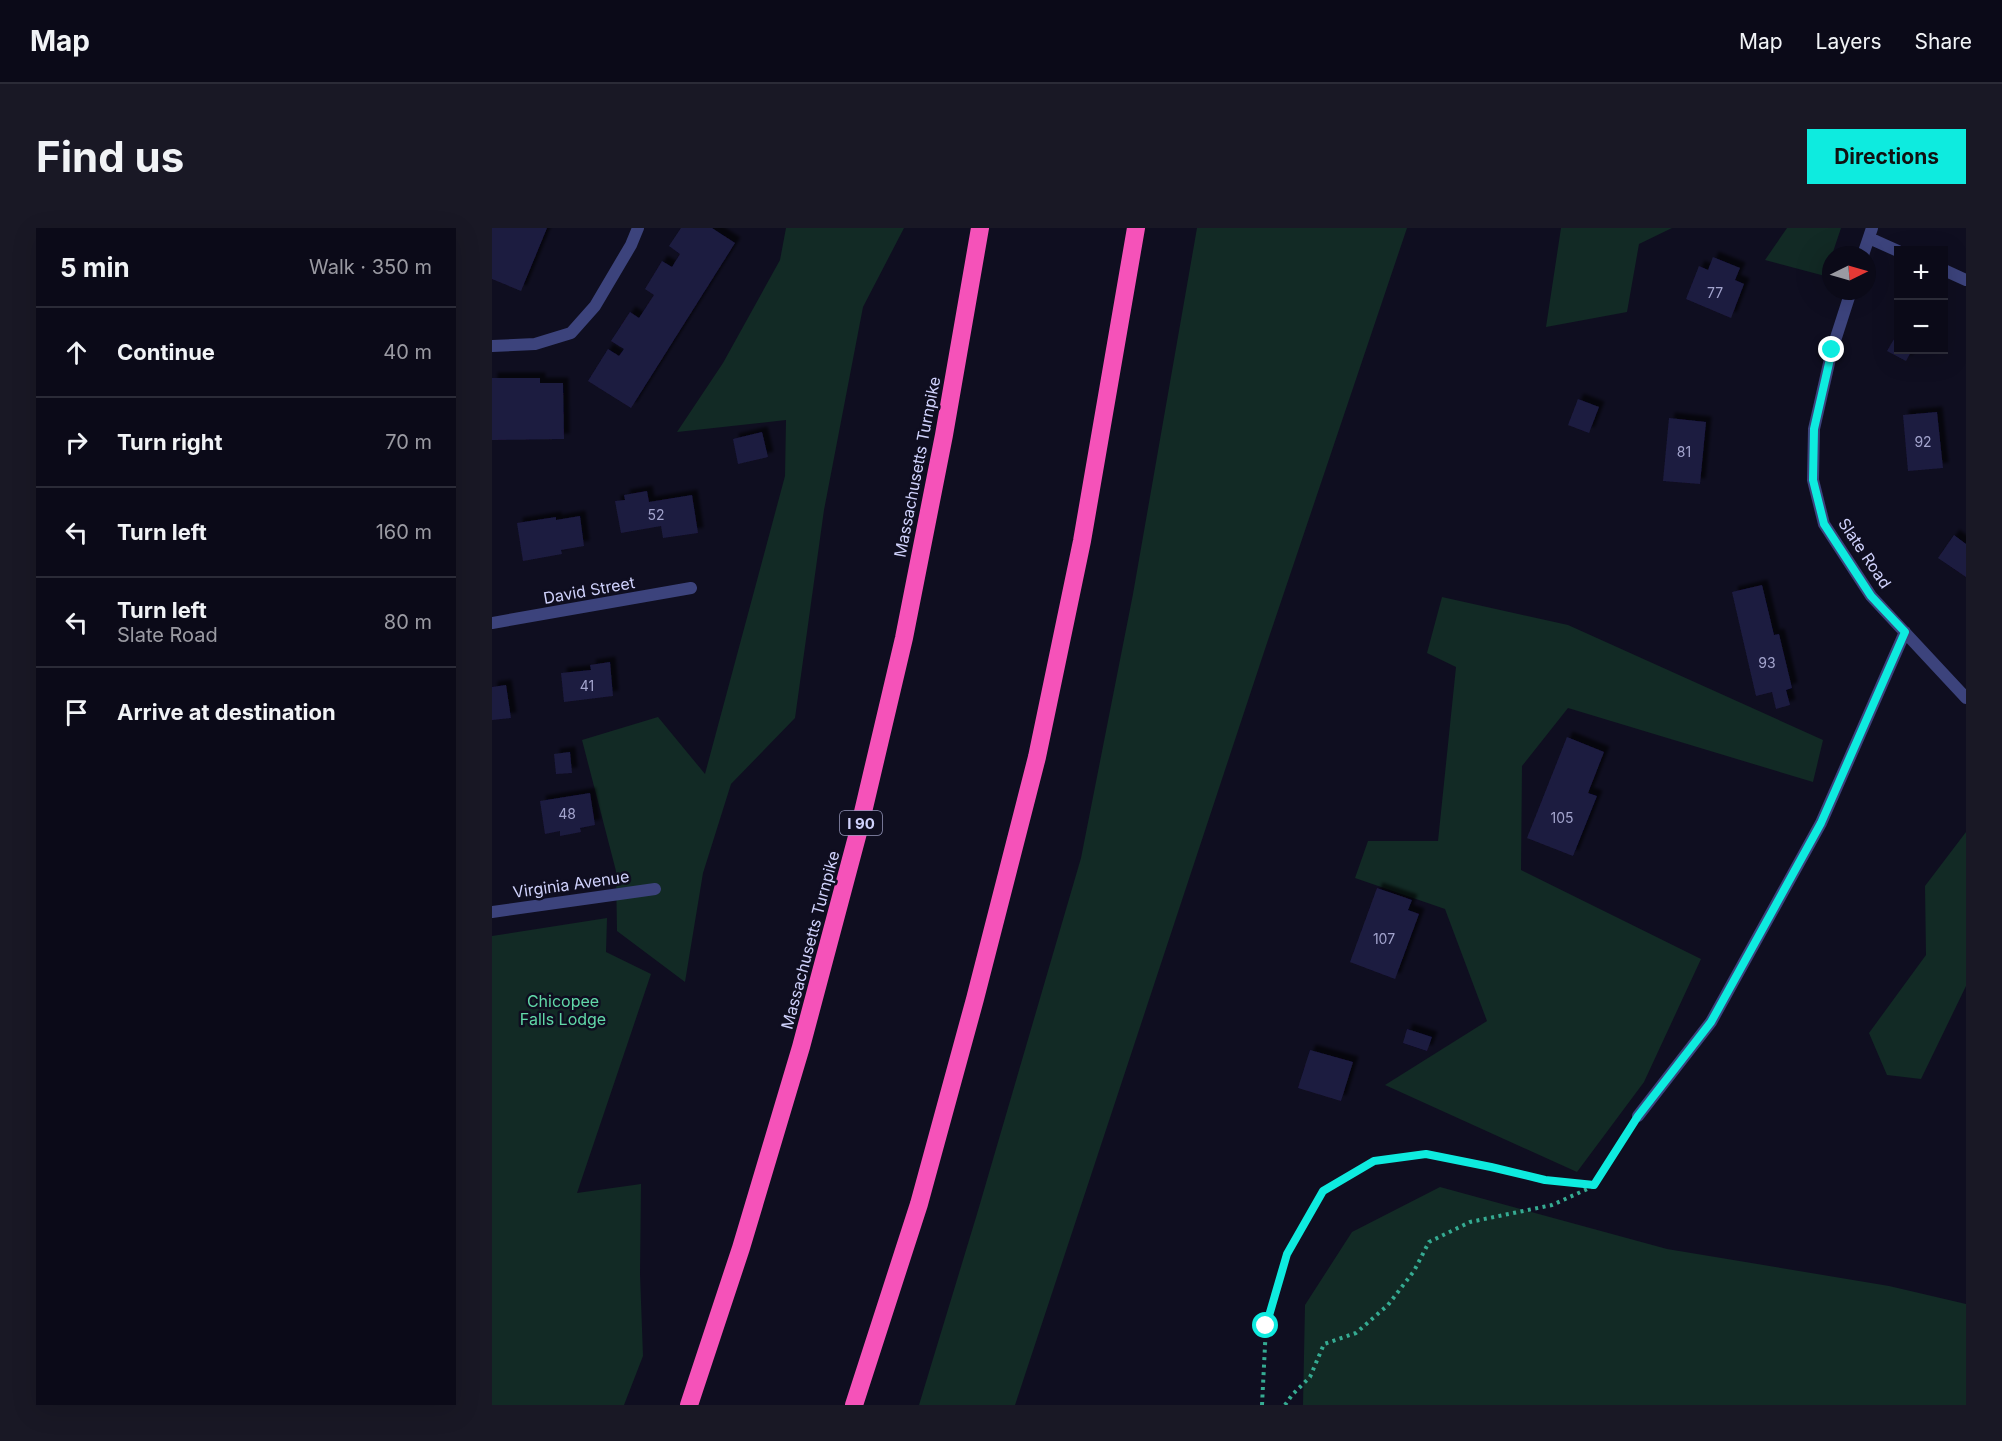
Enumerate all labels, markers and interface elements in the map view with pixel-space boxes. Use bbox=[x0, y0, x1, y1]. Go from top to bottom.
text: Map bbox=[30, 24, 90, 58]
text: Map bbox=[1739, 29, 1783, 54]
text: Layers bbox=[1816, 29, 1882, 54]
text: Share bbox=[1915, 29, 1972, 54]
button: Directions bbox=[1807, 129, 1966, 184]
text: Find us bbox=[36, 131, 184, 182]
north arrow bbox=[1822, 246, 1876, 300]
map controls bbox=[1894, 246, 1948, 354]
button: + bbox=[1894, 246, 1948, 300]
text: 5 min bbox=[60, 252, 130, 283]
text: Walk · 350 m bbox=[309, 255, 432, 279]
house number: 77 bbox=[1707, 284, 1723, 301]
button: − bbox=[1894, 300, 1948, 354]
icon: ahead bbox=[60, 336, 93, 369]
route end bbox=[1818, 336, 1844, 362]
text: Continue bbox=[117, 339, 215, 365]
text: 40 m bbox=[383, 340, 432, 364]
street label: Massachusetts Turnpike bbox=[890, 375, 944, 559]
icon: right bbox=[60, 426, 93, 459]
text: Turn right bbox=[117, 429, 223, 455]
text: 70 m bbox=[385, 430, 432, 454]
house number: 92 bbox=[1914, 433, 1932, 450]
house number: 81 bbox=[1677, 443, 1691, 460]
house number: 52 bbox=[647, 506, 665, 523]
street label: Slate Road bbox=[1834, 514, 1896, 592]
icon: left bbox=[60, 516, 93, 549]
text: Turn left bbox=[117, 519, 207, 545]
text: 160 m bbox=[376, 520, 432, 544]
street label: David Street bbox=[542, 572, 636, 608]
text: Turn left bbox=[117, 597, 207, 623]
icon: left bbox=[60, 606, 93, 639]
text: 80 m bbox=[384, 610, 432, 634]
text: Slate Road bbox=[117, 623, 218, 647]
house number: 93 bbox=[1758, 654, 1776, 671]
house number: 41 bbox=[580, 677, 594, 694]
icon: arrive bbox=[60, 696, 93, 729]
text: Arrive at destination bbox=[117, 699, 336, 725]
house number: 48 bbox=[558, 805, 576, 822]
house number: 105 bbox=[1550, 809, 1574, 826]
road number: I 90 bbox=[840, 811, 882, 835]
street label: Massachusetts Turnpike bbox=[777, 849, 843, 1031]
street label: Virginia Avenue bbox=[511, 866, 631, 902]
house number: 107 bbox=[1373, 930, 1395, 947]
park label: Chicopee Falls Lodge bbox=[520, 991, 606, 1029]
route start bbox=[1252, 1312, 1278, 1338]

